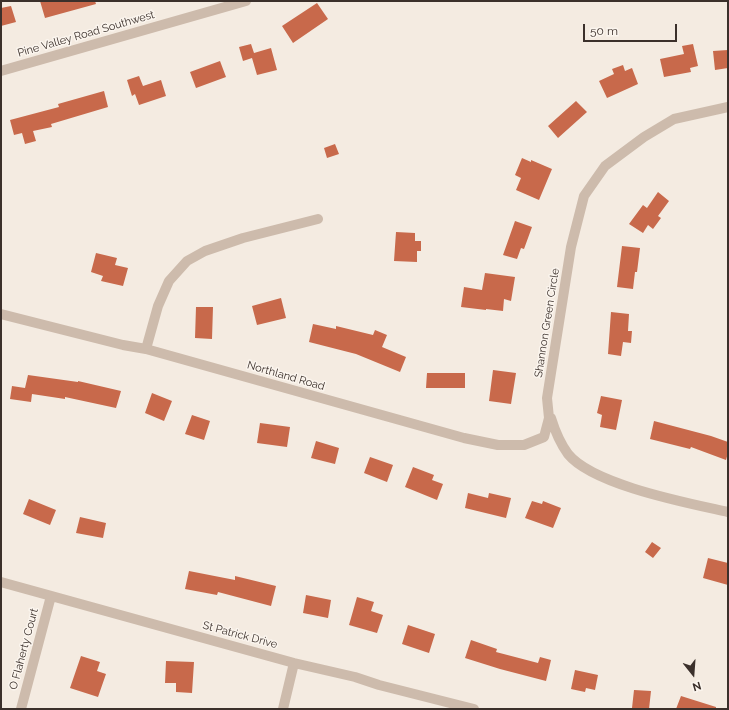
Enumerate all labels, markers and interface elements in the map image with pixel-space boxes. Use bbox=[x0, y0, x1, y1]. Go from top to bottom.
street label: Pine Valley Road Southwest bbox=[16, 8, 156, 60]
scale bar bbox=[585, 16, 679, 42]
text: 50 m bbox=[590, 24, 618, 38]
street label: Shannon Green Circle bbox=[532, 267, 562, 379]
street label: Northland Road bbox=[246, 359, 326, 393]
street label: O Flaherty Court bbox=[7, 607, 41, 691]
street label: St Patrick Drive bbox=[201, 619, 279, 651]
north arrow bbox=[673, 654, 713, 694]
text: N bbox=[691, 679, 703, 693]

